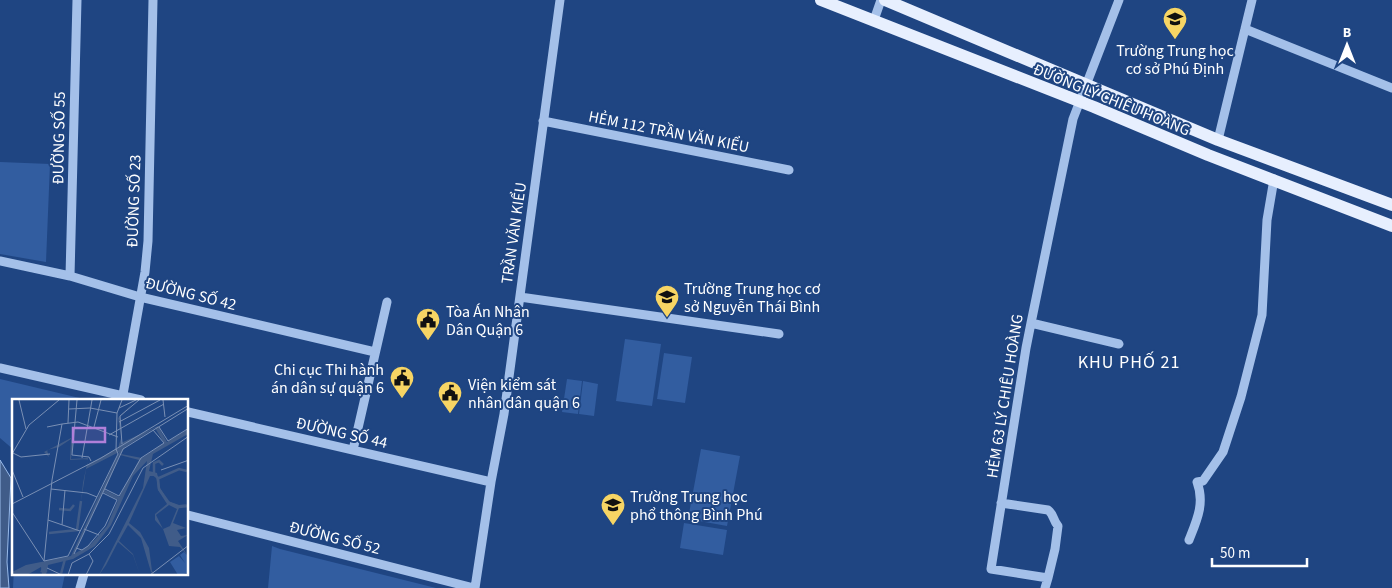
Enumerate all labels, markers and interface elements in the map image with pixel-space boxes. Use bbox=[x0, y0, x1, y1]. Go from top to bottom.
school or university icon: Trường Trung học cơ sở Phú Định bbox=[1162, 6, 1188, 40]
north arrow bbox=[1322, 20, 1372, 70]
text: B bbox=[1343, 23, 1352, 43]
place label: Trường Trung học cơ sở Phú Định bbox=[1116, 40, 1234, 80]
street label: ĐƯỜNG LÝ CHIÊU HOÀNG bbox=[1030, 58, 1193, 142]
street label: ĐƯỜNG SỐ 55 bbox=[47, 91, 71, 185]
street label: HẺM 112 TRẦN VĂN KIỂU bbox=[587, 106, 751, 158]
street label: ĐƯỜNG SỐ 23 bbox=[121, 154, 147, 248]
street label: TRẦN VĂN KIỂU bbox=[496, 181, 532, 285]
street label: ĐƯỜNG SỐ 42 bbox=[143, 272, 239, 316]
place label: Trường Trung học cơ sở Nguyễn Thái Bình bbox=[684, 278, 821, 318]
school or university icon: Trường Trung học cơ sở Nguyễn Thái Bình bbox=[654, 284, 680, 318]
place label: Tòa Án Nhân Dân Quận 6 bbox=[446, 301, 530, 341]
public building icon: Tòa Án Nhân Dân Quận 6 bbox=[415, 307, 441, 341]
street label: HẺM 63 LÝ CHIÊU HOÀNG bbox=[981, 313, 1029, 480]
district label: KHU PHỐ 21 bbox=[1078, 350, 1180, 375]
place label: Chi cục Thi hành án dân sự quận 6 bbox=[271, 359, 384, 399]
public building icon: Chi cục Thi hành án dân sự quận 6 bbox=[389, 365, 415, 399]
place label: Viện kiểm sát nhân dân quận 6 bbox=[468, 374, 580, 414]
public building icon: Viện kiểm sát nhân dân quận 6 bbox=[437, 380, 463, 414]
inset map bbox=[12, 399, 189, 576]
street label: ĐƯỜNG SỐ 44 bbox=[294, 412, 390, 454]
place label: Trường Trung học phổ thông Bình Phú bbox=[630, 486, 763, 526]
school or university icon: Trường Trung học phổ thông Bình Phú bbox=[600, 492, 626, 526]
street label: ĐƯỜNG SỐ 52 bbox=[287, 516, 383, 560]
scale bar bbox=[1212, 536, 1307, 568]
text: 50 m bbox=[1220, 543, 1250, 564]

